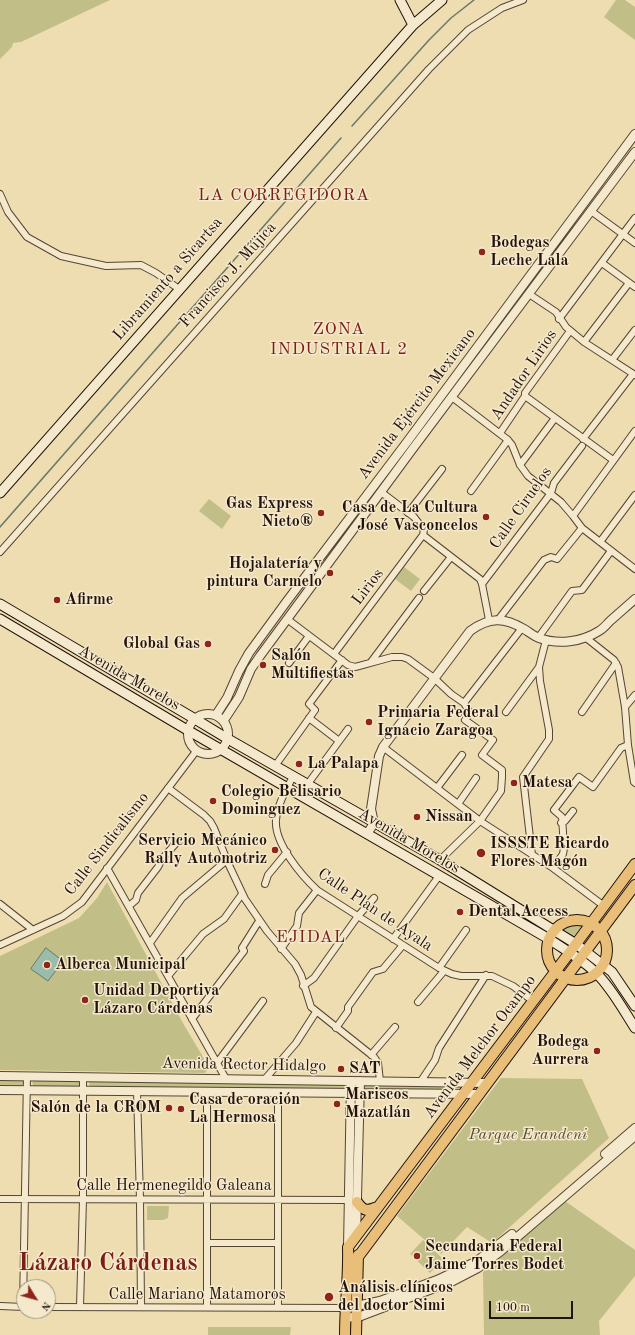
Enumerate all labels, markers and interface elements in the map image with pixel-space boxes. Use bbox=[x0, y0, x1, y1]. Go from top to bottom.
district label: LA CORREGIDORA bbox=[198, 186, 370, 206]
street label: Libramiento a Sicartsa bbox=[109, 213, 227, 345]
street label: Francisco J. Mújica bbox=[176, 218, 280, 332]
place label: Bodegas Leche Lala bbox=[490, 233, 569, 271]
marker: Bodegas Leche Lala bbox=[477, 247, 487, 257]
district label: ZONA INDUSTRIAL 2 bbox=[270, 320, 408, 360]
street label: Avenida Ejército Mexicano bbox=[354, 325, 480, 483]
street label: Andador Lirios bbox=[487, 326, 561, 424]
street label: Calle Ciruelos bbox=[486, 463, 556, 553]
place label: Gas Express Nieto® bbox=[226, 494, 313, 532]
place label: Casa de La Cultura José Vasconcelos bbox=[342, 498, 478, 536]
marker: Gas Express Nieto® bbox=[316, 508, 326, 518]
marker: Casa de La Cultura José Vasconcelos bbox=[481, 512, 491, 522]
place label: Hojalatería y pintura Carmelo bbox=[207, 554, 322, 592]
street label: Lirios bbox=[348, 565, 388, 609]
marker: Hojalatería y pintura Carmelo bbox=[325, 568, 335, 578]
place label: Afirme bbox=[65, 590, 113, 610]
marker: Afirme bbox=[52, 595, 62, 605]
place label: Global Gas bbox=[123, 634, 200, 654]
marker: Global Gas bbox=[203, 639, 213, 649]
street label: Avenida Morelos bbox=[75, 641, 183, 715]
place label: Salón Multifiestas bbox=[271, 646, 354, 684]
marker: Salón Multifiestas bbox=[258, 660, 268, 670]
place label: Primaria Federal Ignacio Zaragoa bbox=[377, 703, 499, 741]
marker: Primaria Federal Ignacio Zaragoa bbox=[364, 717, 374, 727]
place label: La Palapa bbox=[307, 754, 379, 774]
marker: La Palapa bbox=[294, 759, 304, 769]
place label: Matesa bbox=[522, 773, 573, 793]
marker: Matesa bbox=[509, 778, 519, 788]
place label: Colegio Belisario Dominguez bbox=[221, 782, 342, 820]
street label: Calle Sindicalismo bbox=[61, 789, 153, 899]
marker: Colegio Belisario Dominguez bbox=[208, 796, 218, 806]
street label: Avenida Morelos bbox=[355, 804, 463, 878]
place label: Nissan bbox=[425, 807, 473, 827]
marker: Nissan bbox=[412, 812, 422, 822]
place label: Servicio Mecánico Rally Automotriz bbox=[138, 831, 267, 869]
place label: ISSSTE Ricardo Flores Magón bbox=[490, 834, 609, 872]
marker: Servicio Mecánico Rally Automotriz bbox=[270, 845, 280, 855]
marker: ISSSTE Ricardo Flores Magón bbox=[475, 847, 487, 859]
street label: Calle Plan de Ayala bbox=[314, 864, 436, 956]
place label: Dental Access bbox=[468, 902, 568, 922]
marker: Dental Access bbox=[455, 907, 465, 917]
district label: EJIDAL bbox=[276, 928, 346, 948]
place label: Alberca Municipal bbox=[55, 955, 186, 975]
marker: Alberca Municipal bbox=[42, 960, 52, 970]
street label: Avenida Melchor Ocampo bbox=[420, 971, 540, 1123]
place label: Unidad Deportiva Lázaro Cárdenas bbox=[93, 981, 219, 1019]
marker: Unidad Deportiva Lázaro Cárdenas bbox=[80, 995, 90, 1005]
place label: Bodega Aurrera bbox=[532, 1032, 589, 1070]
marker: Bodega Aurrera bbox=[592, 1046, 602, 1056]
street label: Avenida Rector Hidalgo bbox=[162, 1054, 326, 1076]
place label: SAT bbox=[349, 1059, 380, 1079]
marker: SAT bbox=[336, 1064, 346, 1074]
place label: Mariscos Mazatlán bbox=[345, 1085, 411, 1123]
place label: Casa de oración La Hermosa bbox=[189, 1090, 300, 1128]
place label: Salón de la CROM bbox=[31, 1098, 161, 1118]
marker: Mariscos Mazatlán bbox=[332, 1099, 342, 1109]
marker: Salón de la CROM bbox=[164, 1103, 174, 1113]
marker: Casa de oración La Hermosa bbox=[176, 1104, 186, 1114]
park label: Parque Erandeni bbox=[469, 1125, 587, 1145]
street label: Calle Hermenegildo Galeana bbox=[76, 1176, 272, 1196]
place label: Secundaria Federal Jaime Torres Bodet bbox=[425, 1237, 564, 1275]
district label: Lázaro Cárdenas bbox=[18, 1250, 198, 1278]
marker: Secundaria Federal Jaime Torres Bodet bbox=[412, 1251, 422, 1261]
place label: Análisis clínicos del doctor Simi bbox=[338, 1278, 453, 1316]
north arrow bbox=[16, 1279, 56, 1319]
street label: Calle Mariano Matamoros bbox=[108, 1285, 286, 1305]
marker: Análisis clínicos del doctor Simi bbox=[323, 1291, 335, 1303]
scale bar bbox=[491, 1293, 575, 1319]
text: N bbox=[38, 1299, 52, 1313]
text: 100 m bbox=[496, 1302, 530, 1314]

